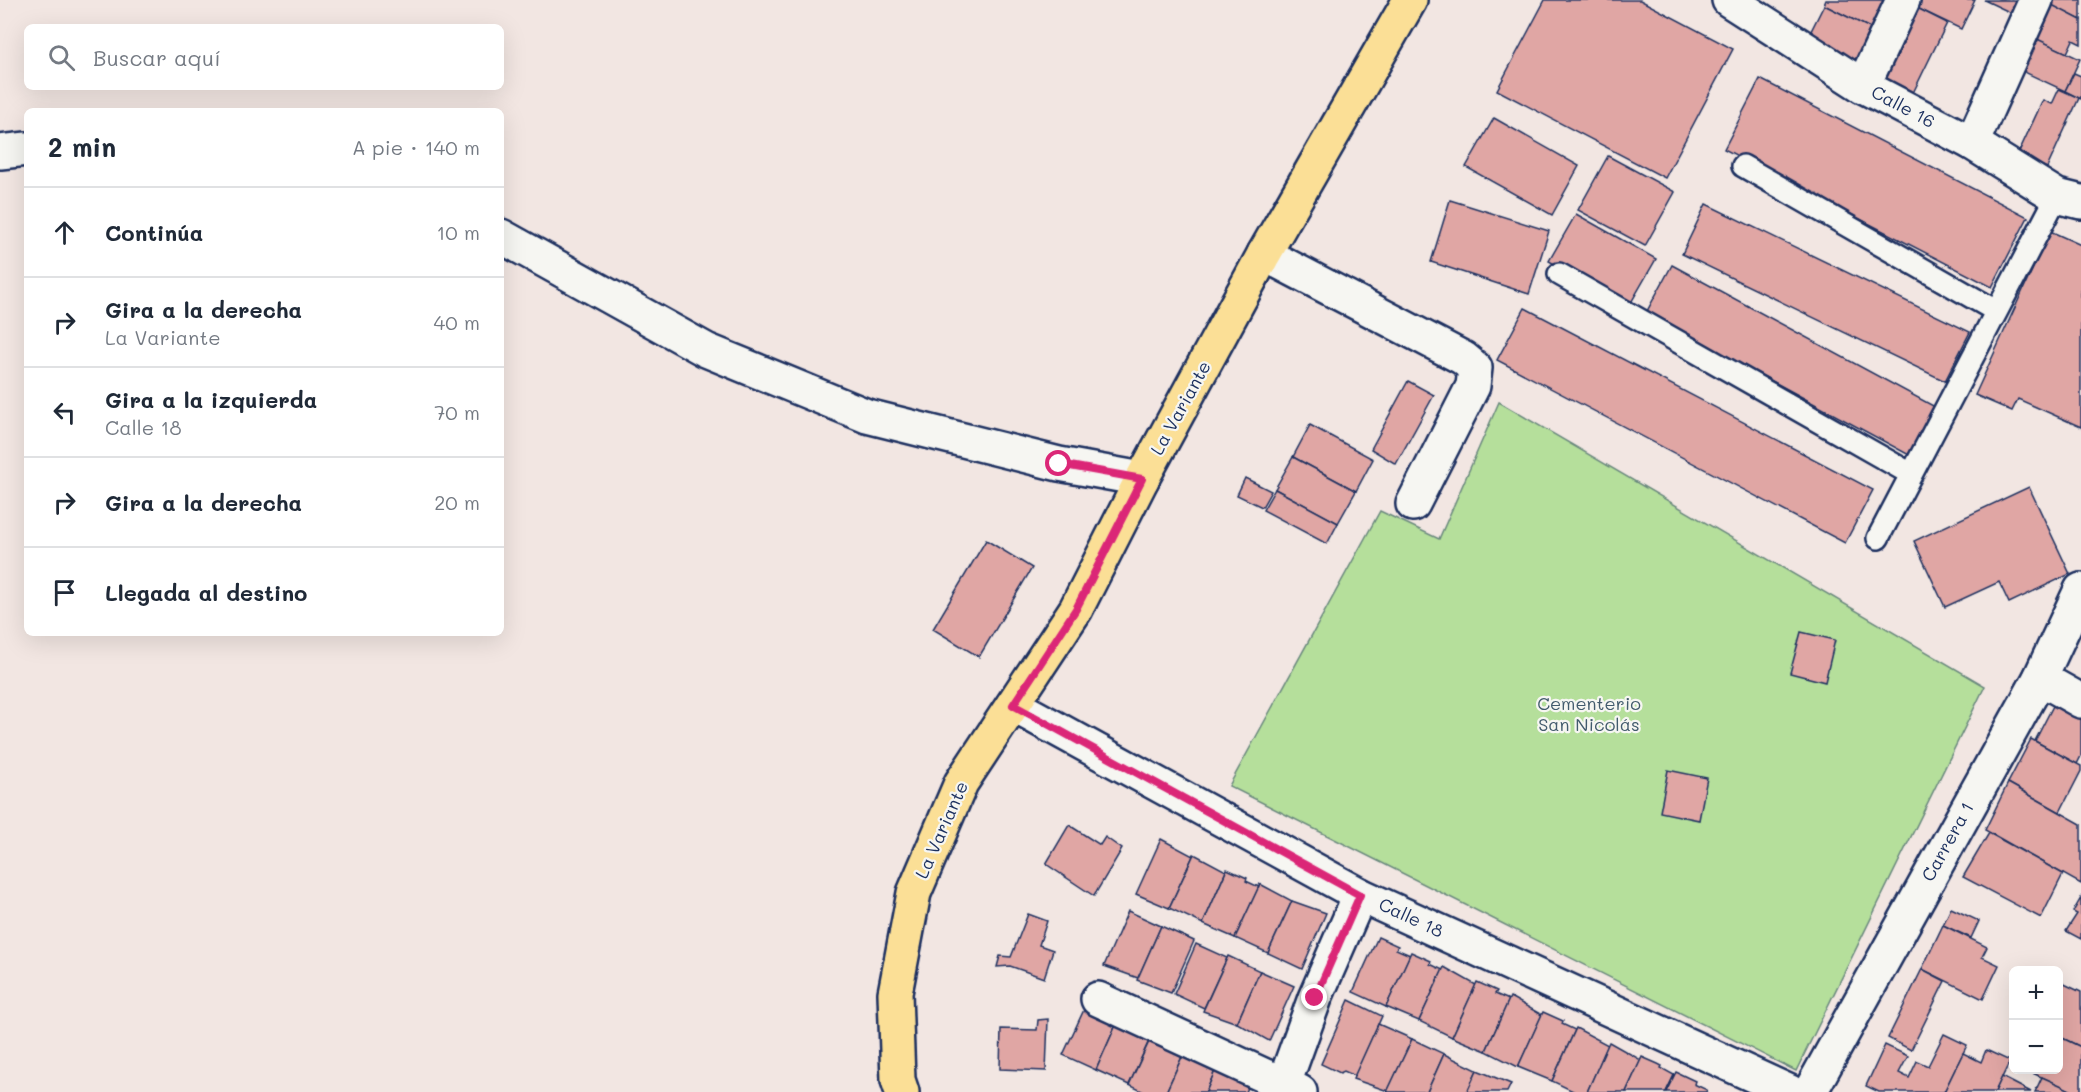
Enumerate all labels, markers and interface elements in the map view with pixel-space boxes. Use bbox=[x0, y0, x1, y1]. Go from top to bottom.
search box bbox=[24, 24, 504, 90]
icon: search bbox=[45, 41, 78, 74]
text: Buscar aquí bbox=[93, 43, 221, 72]
street label: Calle 16 bbox=[1867, 79, 1940, 133]
text: 2 min bbox=[48, 130, 116, 164]
text: A pie · 140 m bbox=[352, 134, 480, 160]
icon: ahead bbox=[48, 216, 81, 249]
text: Continúa bbox=[105, 218, 203, 247]
text: 10 m bbox=[436, 219, 480, 245]
text: Gira a la derecha bbox=[105, 295, 302, 324]
icon: right bbox=[48, 306, 81, 339]
text: 40 m bbox=[434, 309, 480, 335]
text: La Variante bbox=[105, 324, 221, 350]
street label: La Variante bbox=[1144, 356, 1216, 459]
text: Gira a la izquierda bbox=[105, 385, 317, 414]
icon: left bbox=[48, 396, 81, 429]
text: 70 m bbox=[434, 399, 480, 425]
text: Calle 18 bbox=[105, 414, 182, 440]
route start bbox=[1045, 450, 1071, 476]
icon: right bbox=[48, 486, 81, 519]
text: Gira a la derecha bbox=[105, 488, 302, 517]
text: 20 m bbox=[434, 489, 480, 515]
icon: arrive bbox=[48, 576, 81, 609]
text: Llegada al destino bbox=[105, 578, 307, 607]
park label: Cementerio San Nicolás bbox=[1537, 691, 1641, 736]
street label: La Variante bbox=[909, 777, 973, 882]
street label: Carrera 1 bbox=[1915, 798, 1979, 886]
street label: Calle 18 bbox=[1375, 892, 1448, 943]
map controls bbox=[2009, 966, 2063, 1074]
button: + bbox=[2009, 966, 2063, 1020]
route end bbox=[1301, 984, 1327, 1010]
button: − bbox=[2009, 1020, 2063, 1074]

